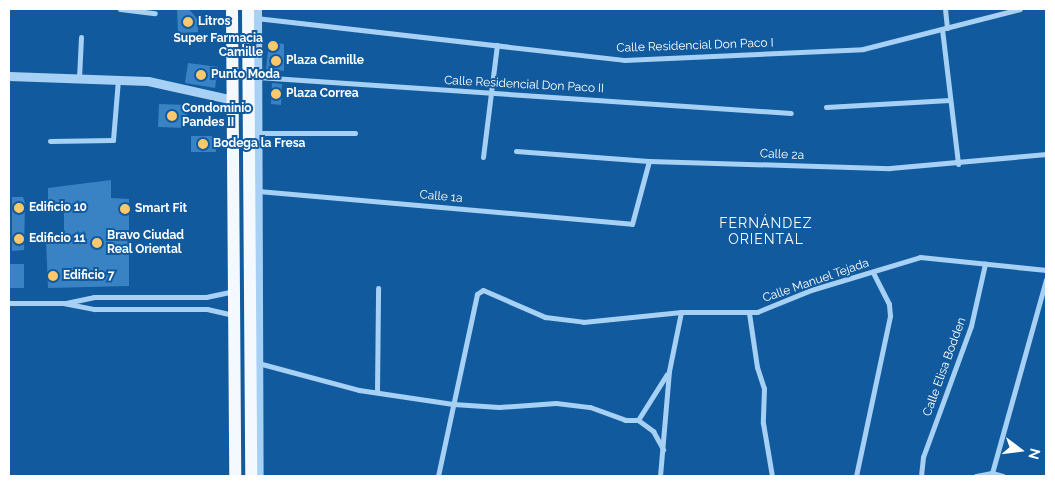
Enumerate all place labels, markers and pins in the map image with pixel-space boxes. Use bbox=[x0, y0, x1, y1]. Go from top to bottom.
place label: Litros bbox=[198, 15, 230, 29]
marker: Litros bbox=[182, 16, 194, 28]
place label: Super Farmacia Camille bbox=[173, 32, 263, 60]
marker: Super Farmacia Camille bbox=[267, 40, 279, 52]
place label: Plaza Camille bbox=[286, 54, 364, 68]
marker: Plaza Camille bbox=[270, 55, 282, 67]
place label: Punto Moda bbox=[211, 68, 280, 82]
marker: Punto Moda bbox=[195, 69, 207, 81]
place label: Plaza Correa bbox=[286, 87, 359, 101]
marker: Plaza Correa bbox=[270, 88, 282, 100]
place label: Condominio Pandes II bbox=[182, 102, 252, 130]
marker: Condominio Pandes II bbox=[166, 110, 178, 122]
place label: Bodega la Fresa bbox=[213, 137, 305, 151]
marker: Bodega la Fresa bbox=[197, 138, 209, 150]
place label: Edificio 10 bbox=[29, 201, 87, 215]
marker: Edificio 10 bbox=[13, 202, 25, 214]
place label: Smart Fit bbox=[135, 202, 187, 216]
marker: Smart Fit bbox=[119, 203, 131, 215]
place label: Bravo Ciudad Real Oriental bbox=[107, 229, 184, 257]
place label: Edificio 11 bbox=[29, 232, 86, 246]
marker: Edificio 11 bbox=[13, 233, 25, 245]
marker: Bravo Ciudad Real Oriental bbox=[91, 237, 103, 249]
place label: Edificio 7 bbox=[63, 269, 114, 283]
marker: Edificio 7 bbox=[47, 270, 59, 282]

